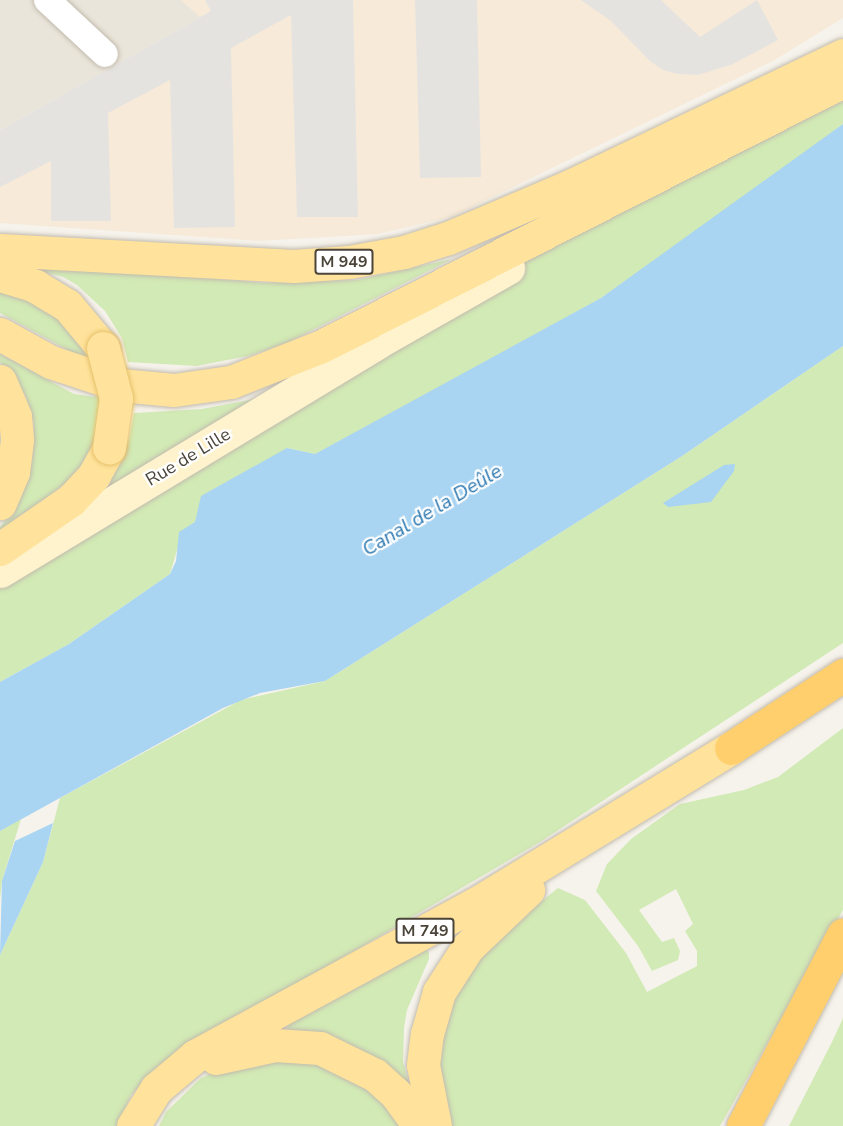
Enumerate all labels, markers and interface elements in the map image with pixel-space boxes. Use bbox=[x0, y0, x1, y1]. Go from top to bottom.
road number: M 949 bbox=[314, 249, 374, 275]
street label: Rue de Lille bbox=[142, 423, 234, 491]
water label: Canal de la Deûle bbox=[358, 459, 506, 561]
road number: M 749 bbox=[395, 918, 455, 944]

